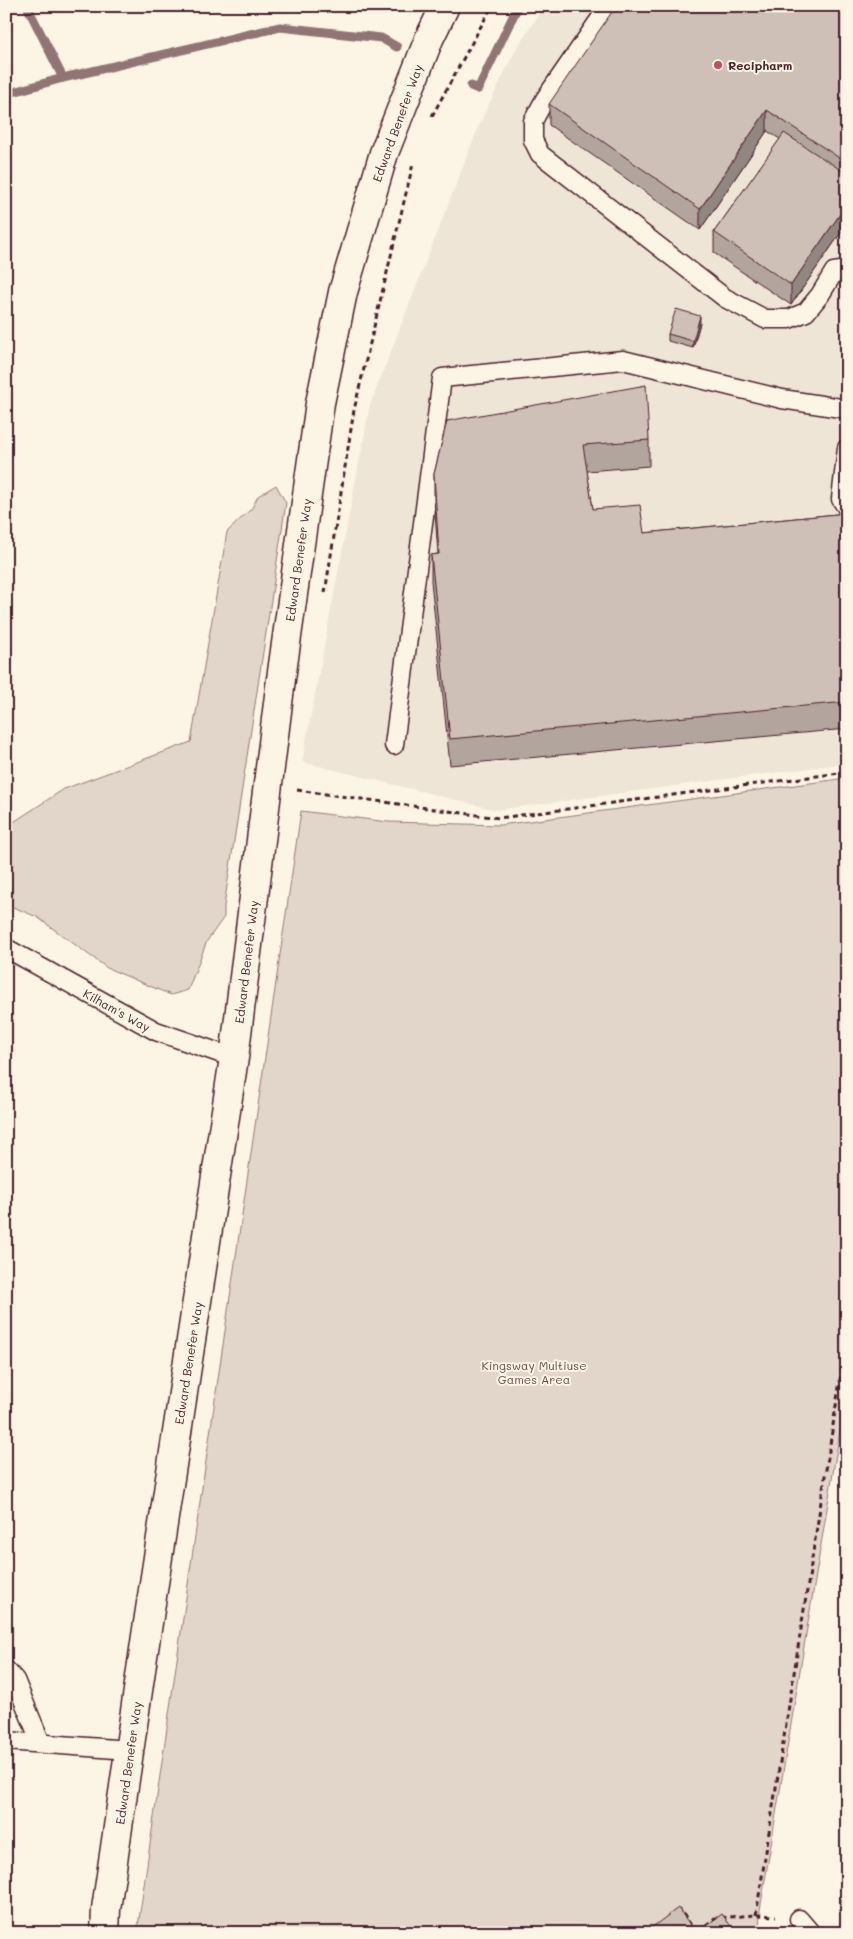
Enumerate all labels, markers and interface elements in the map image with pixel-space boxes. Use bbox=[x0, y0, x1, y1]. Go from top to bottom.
place label: Recipharm bbox=[728, 57, 792, 73]
marker: Recipharm bbox=[712, 59, 724, 71]
street label: Edward Benefer Way bbox=[368, 62, 426, 184]
street label: Edward Benefer Way bbox=[281, 498, 315, 622]
street label: Edward Benefer Way bbox=[231, 900, 261, 1024]
street label: Kilham's Way bbox=[81, 985, 153, 1035]
street label: Edward Benefer Way bbox=[170, 1301, 206, 1425]
park label: Kingsway Multiuse Games Area bbox=[481, 1357, 587, 1387]
street label: Edward Benefer Way bbox=[111, 1701, 145, 1825]

